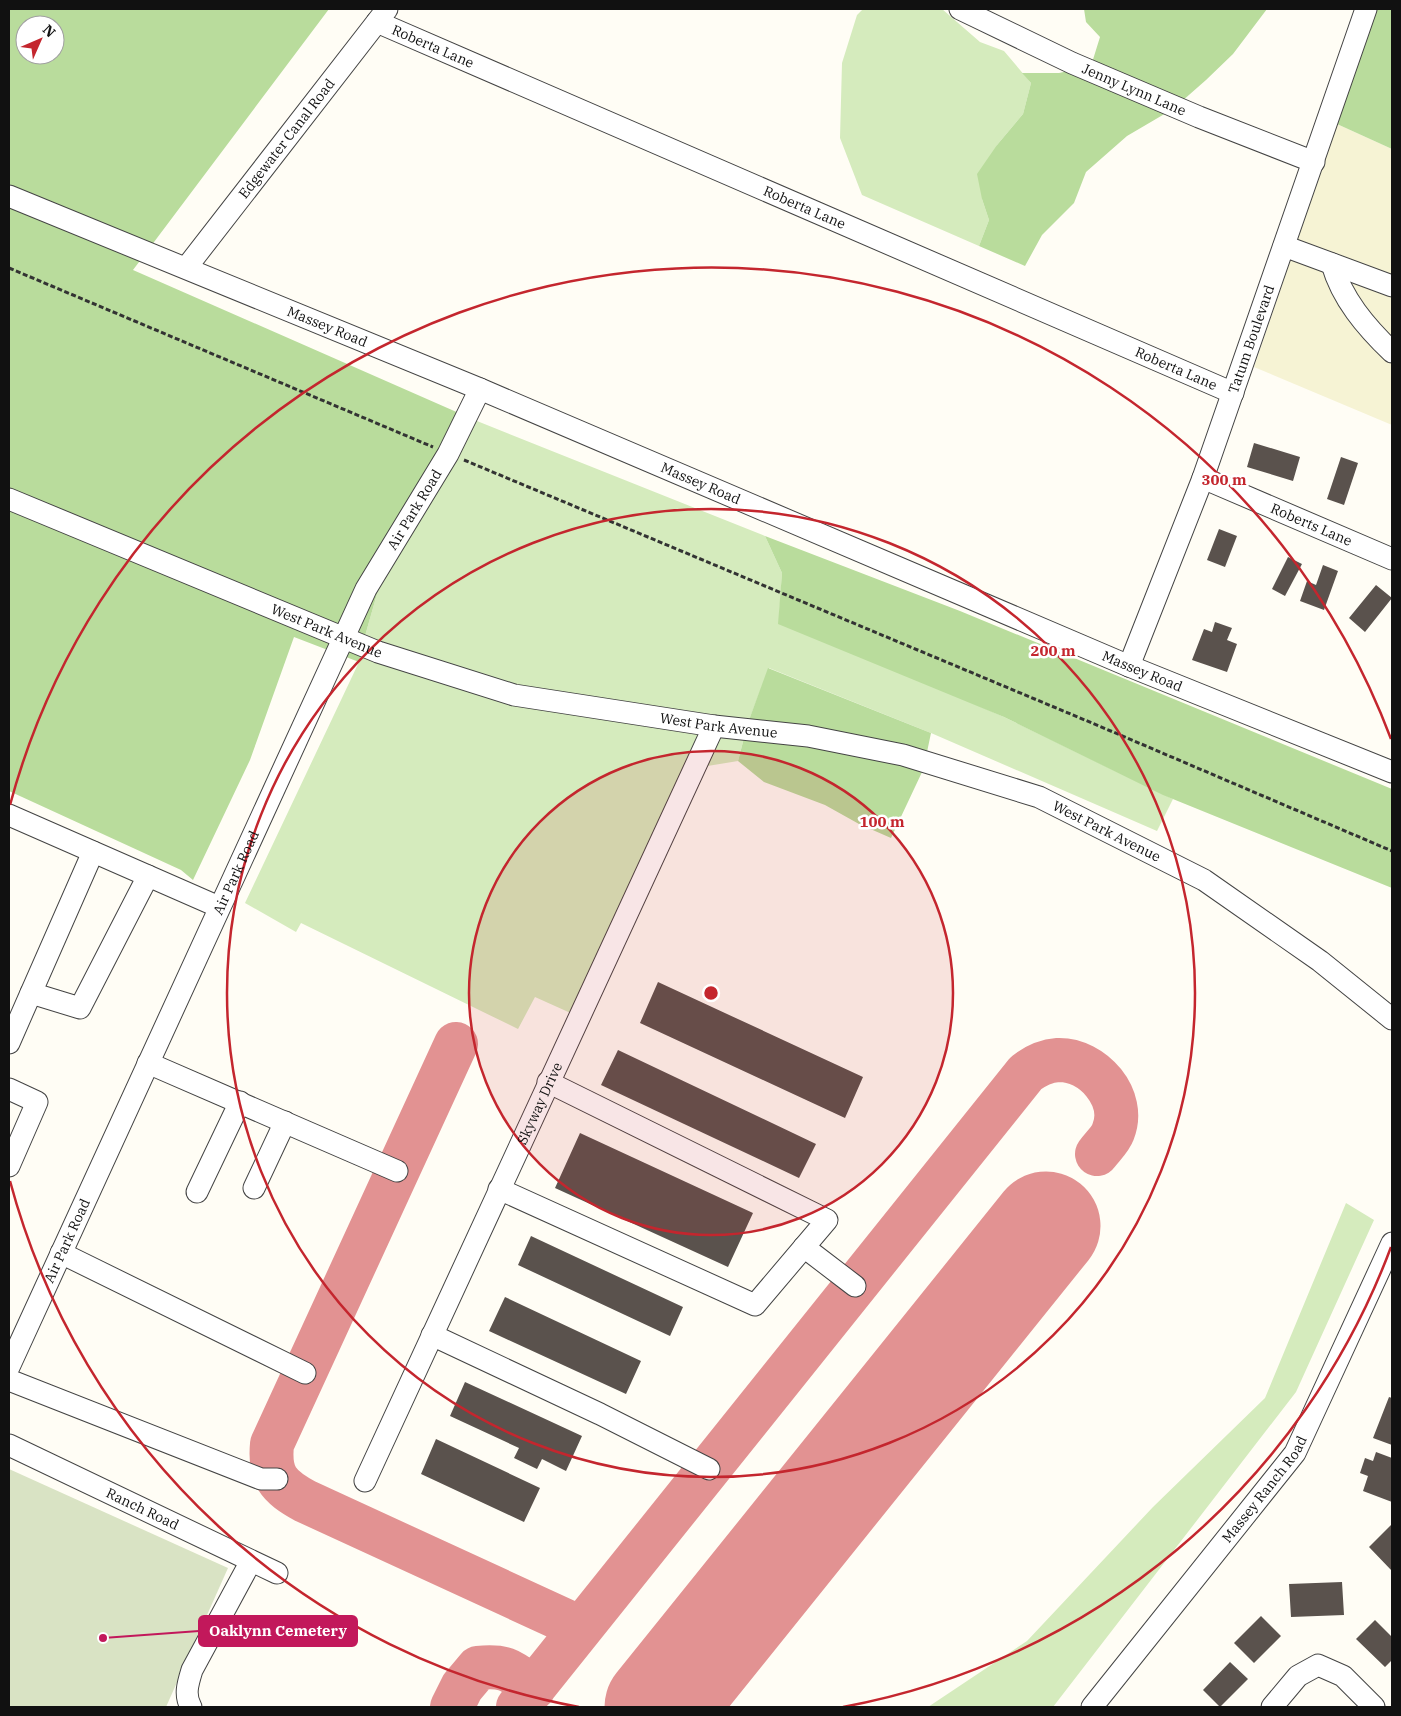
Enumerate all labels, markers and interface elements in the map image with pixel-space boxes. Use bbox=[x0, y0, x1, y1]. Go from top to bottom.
north arrow bbox=[15, 15, 65, 65]
text: N bbox=[39, 21, 59, 41]
street label: Roberta Lane bbox=[389, 21, 477, 72]
street label: Jenny Lynn Lane bbox=[1080, 59, 1189, 120]
street label: Edgewater Canal Road bbox=[234, 75, 339, 202]
street label: Roberta Lane bbox=[761, 182, 848, 233]
street label: Tatum Boulevard bbox=[1224, 282, 1279, 396]
street label: Massey Road bbox=[285, 302, 371, 351]
street label: Roberta Lane bbox=[1132, 343, 1220, 394]
street label: Massey Road bbox=[658, 458, 744, 508]
street label: Air Park Road bbox=[383, 466, 446, 553]
text: 300 m bbox=[1201, 470, 1247, 489]
street label: Roberts Lane bbox=[1268, 499, 1355, 550]
street label: West Park Avenue bbox=[269, 600, 384, 662]
text: 200 m bbox=[1030, 641, 1076, 660]
street label: Massey Road bbox=[1100, 647, 1186, 696]
street label: West Park Avenue bbox=[659, 709, 778, 742]
street label: West Park Avenue bbox=[1050, 796, 1164, 866]
text: 100 m bbox=[859, 812, 905, 831]
street label: Air Park Road bbox=[209, 827, 263, 918]
centre of rings bbox=[702, 984, 720, 1002]
street label: Skyway Drive bbox=[513, 1059, 566, 1147]
street label: Air Park Road bbox=[40, 1195, 94, 1286]
street label: Massey Ranch Road bbox=[1218, 1432, 1311, 1546]
street label: Ranch Road bbox=[103, 1484, 182, 1534]
callout: Oaklynn Cemetery bbox=[199, 1616, 357, 1646]
text: Oaklynn Cemetery bbox=[209, 1621, 347, 1640]

